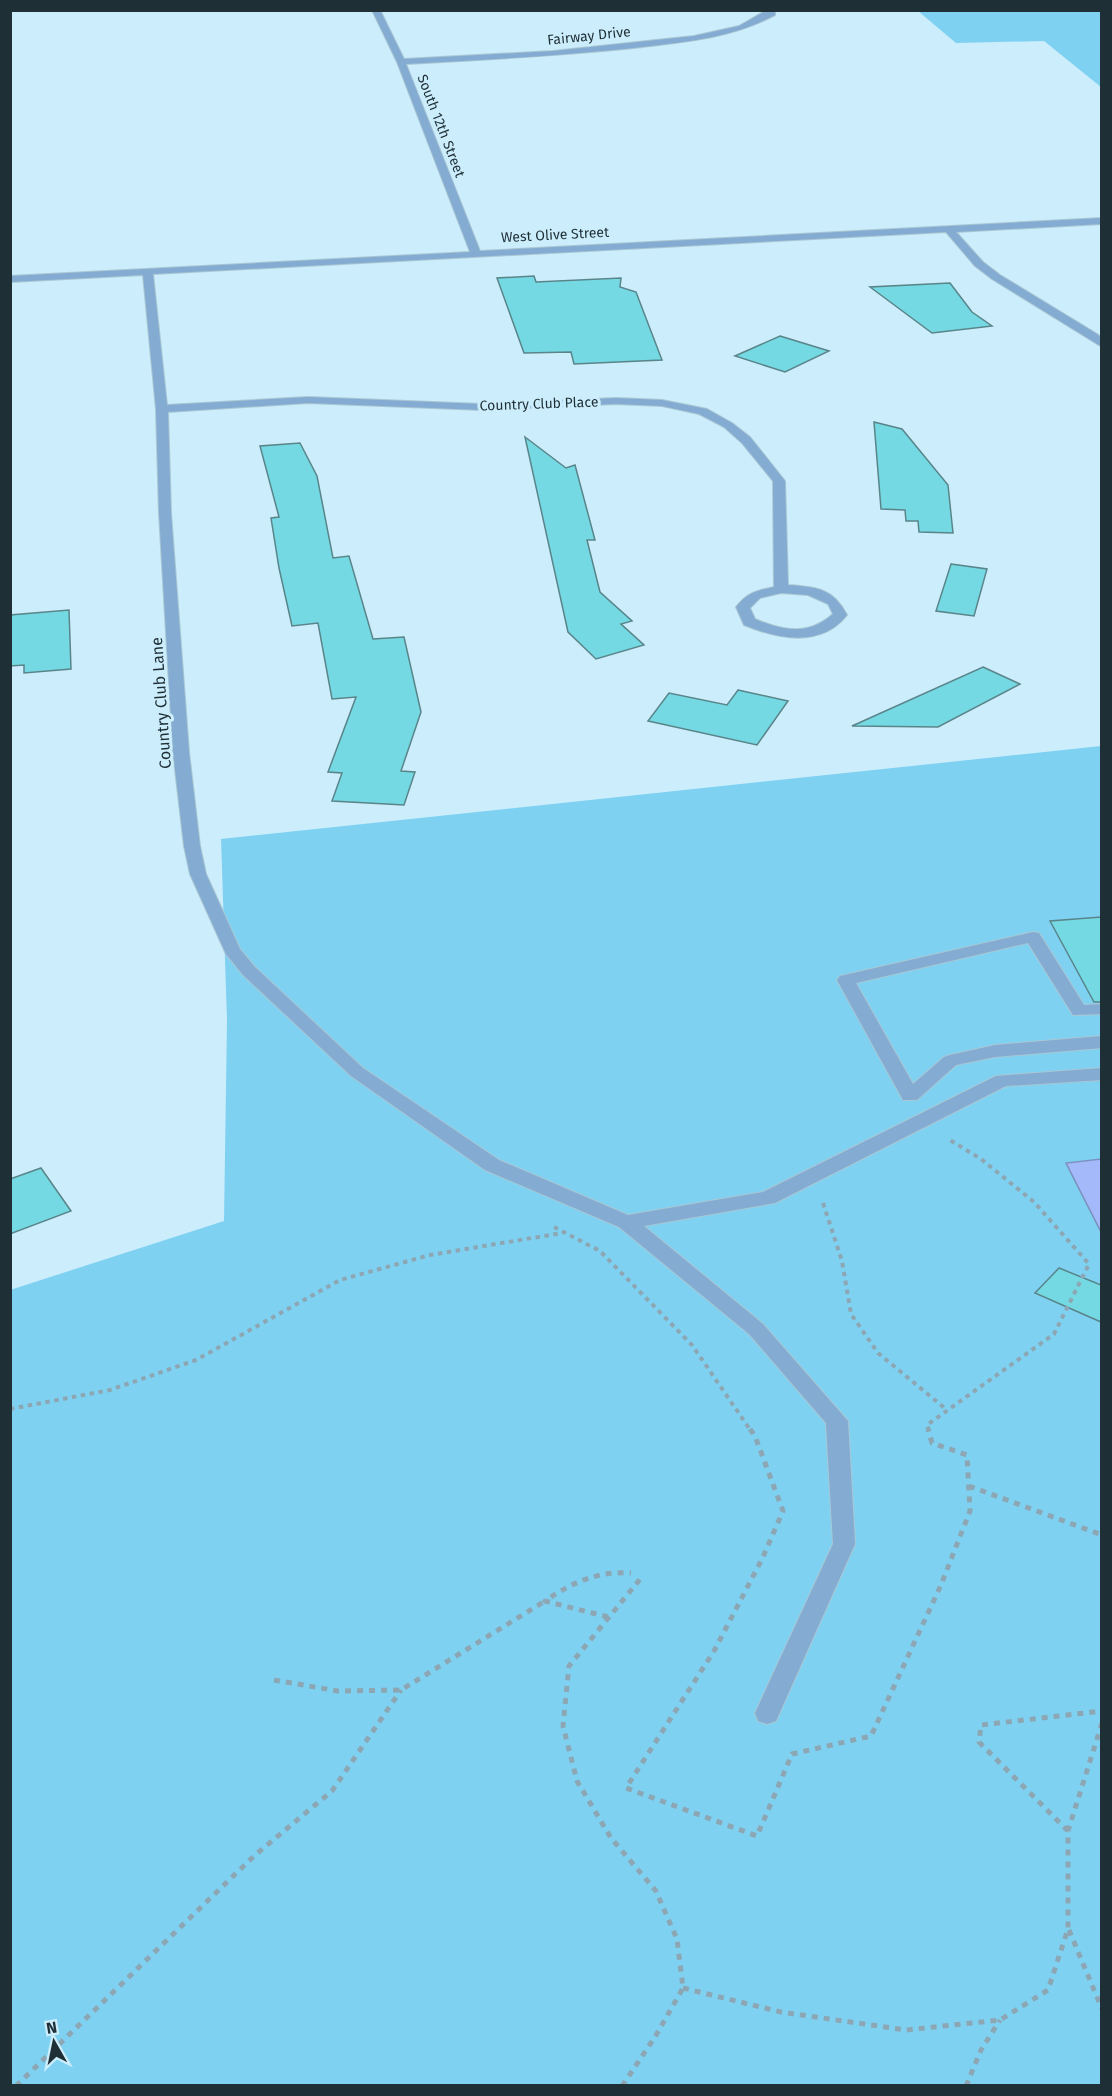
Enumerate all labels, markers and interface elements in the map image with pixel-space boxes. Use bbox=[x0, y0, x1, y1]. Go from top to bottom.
street label: Fairway Drive bbox=[546, 23, 632, 49]
street label: South 12th Street bbox=[414, 72, 469, 181]
street label: West Olive Street bbox=[501, 224, 610, 246]
street label: Country Club Place bbox=[479, 393, 599, 415]
street label: Country Club Lane bbox=[147, 637, 175, 769]
north arrow bbox=[24, 2012, 84, 2072]
text: N bbox=[45, 2017, 58, 2038]

